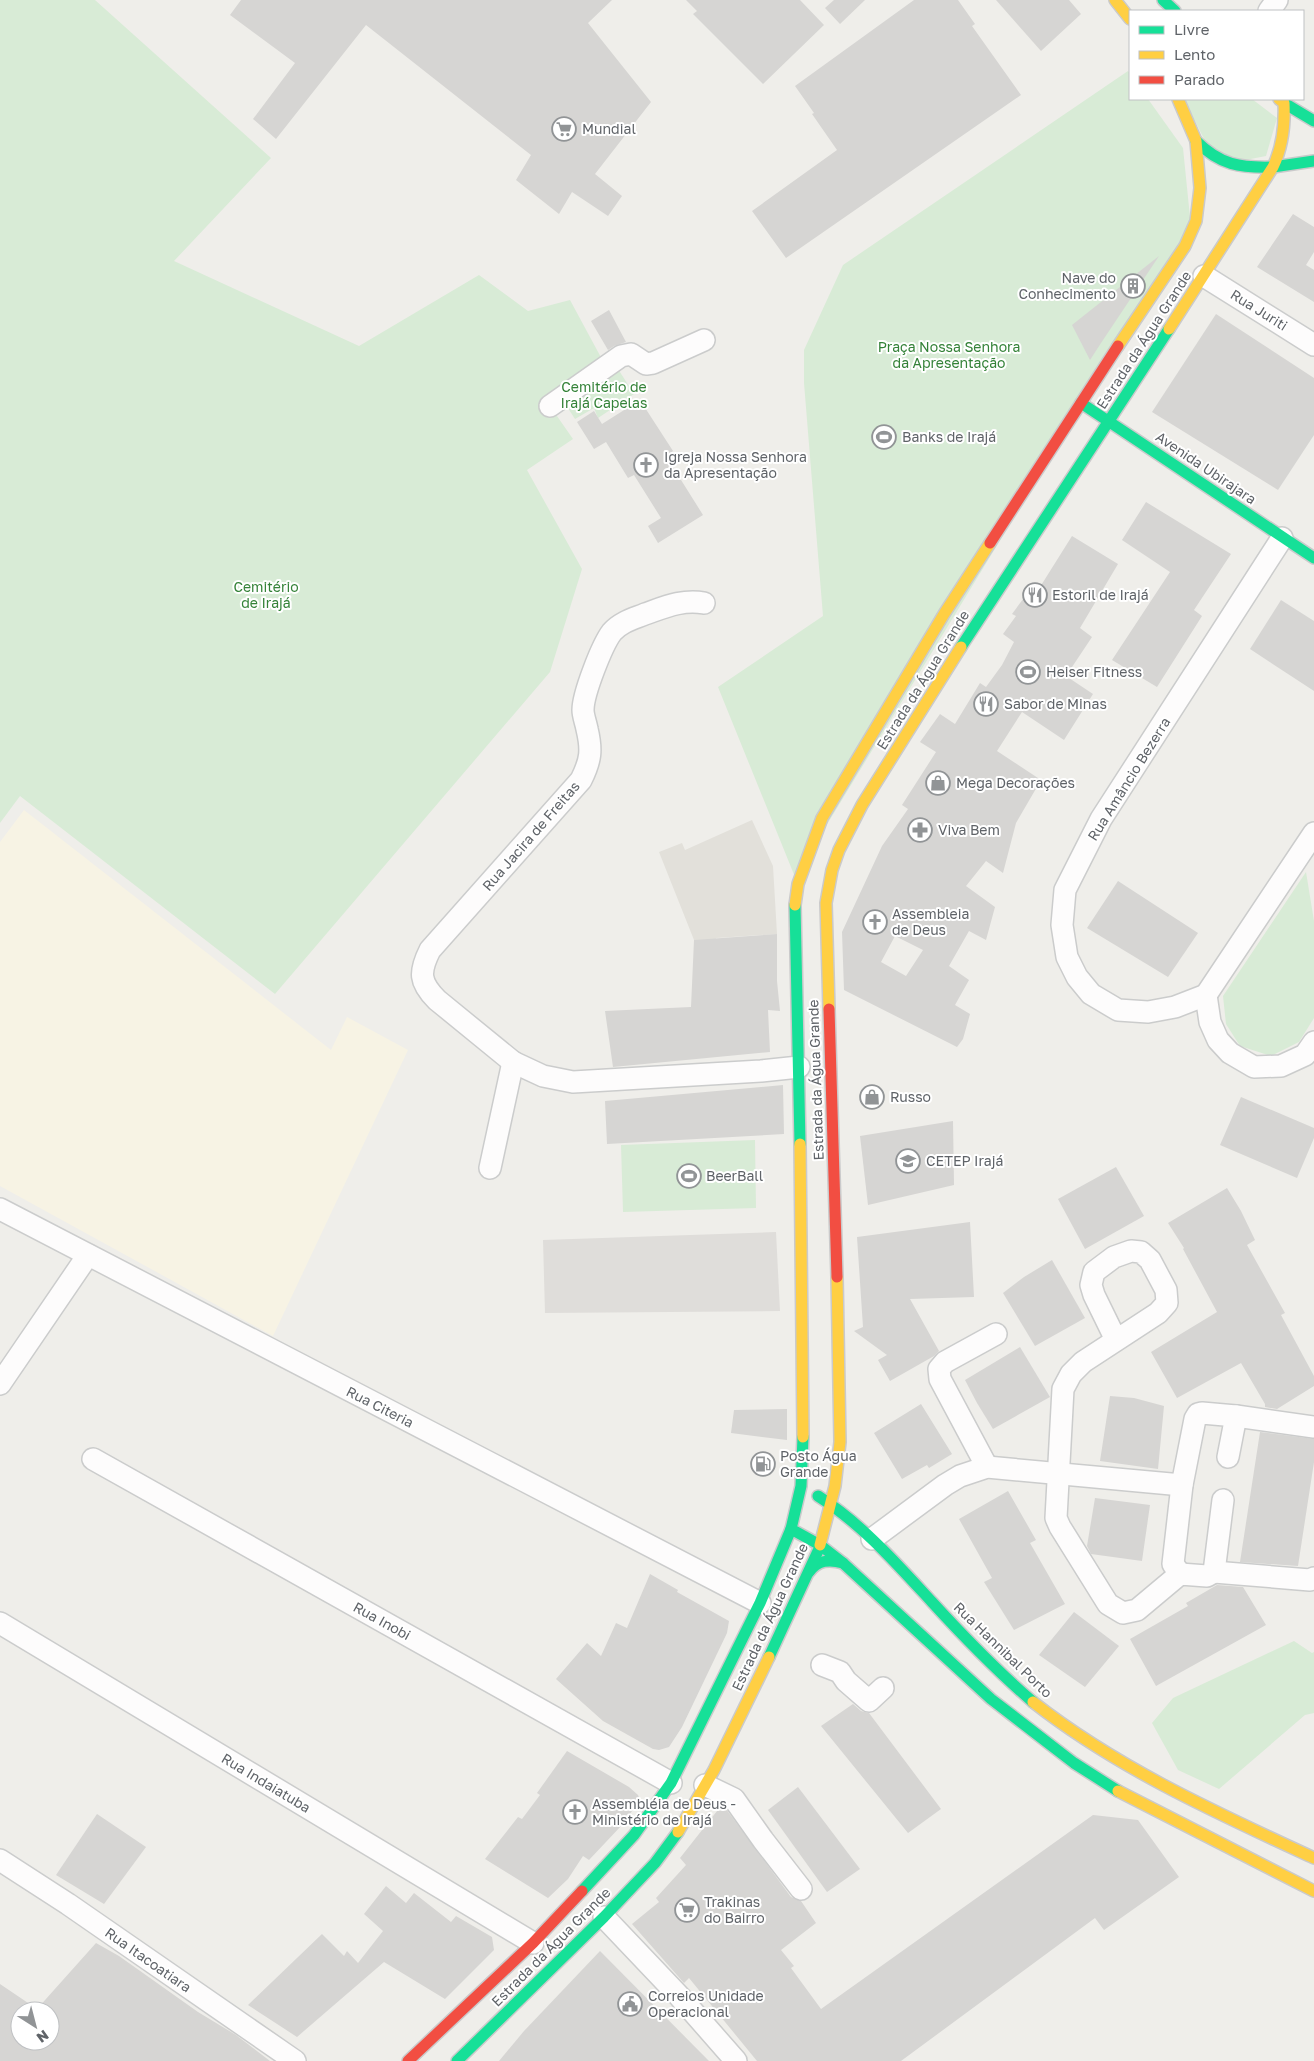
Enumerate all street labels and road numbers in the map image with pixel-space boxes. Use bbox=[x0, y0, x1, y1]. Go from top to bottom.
street label: Estrada da Água Grande bbox=[1093, 268, 1195, 412]
street label: Rua Juriti bbox=[1228, 285, 1291, 334]
street label: Avenida Ubirajara bbox=[1153, 428, 1260, 507]
street label: Estrada da Água Grande bbox=[873, 607, 972, 753]
street label: Rua Amâncio Bezerra bbox=[1084, 714, 1173, 844]
street label: Rua Jacira de Freitas bbox=[478, 777, 583, 894]
street label: Estrada da Água Grande bbox=[804, 999, 827, 1161]
street label: Rua Citeria bbox=[344, 1382, 417, 1431]
street label: Estrada da Água Grande bbox=[728, 1540, 811, 1693]
street label: Rua Inobi bbox=[351, 1598, 414, 1643]
street label: Rua Hannibal Porto bbox=[951, 1598, 1056, 1701]
street label: Rua Indaiatuba bbox=[219, 1749, 314, 1816]
street label: Estrada da Água Grande bbox=[488, 1884, 614, 2010]
street label: Rua Itacoatiara bbox=[102, 1924, 195, 1996]

